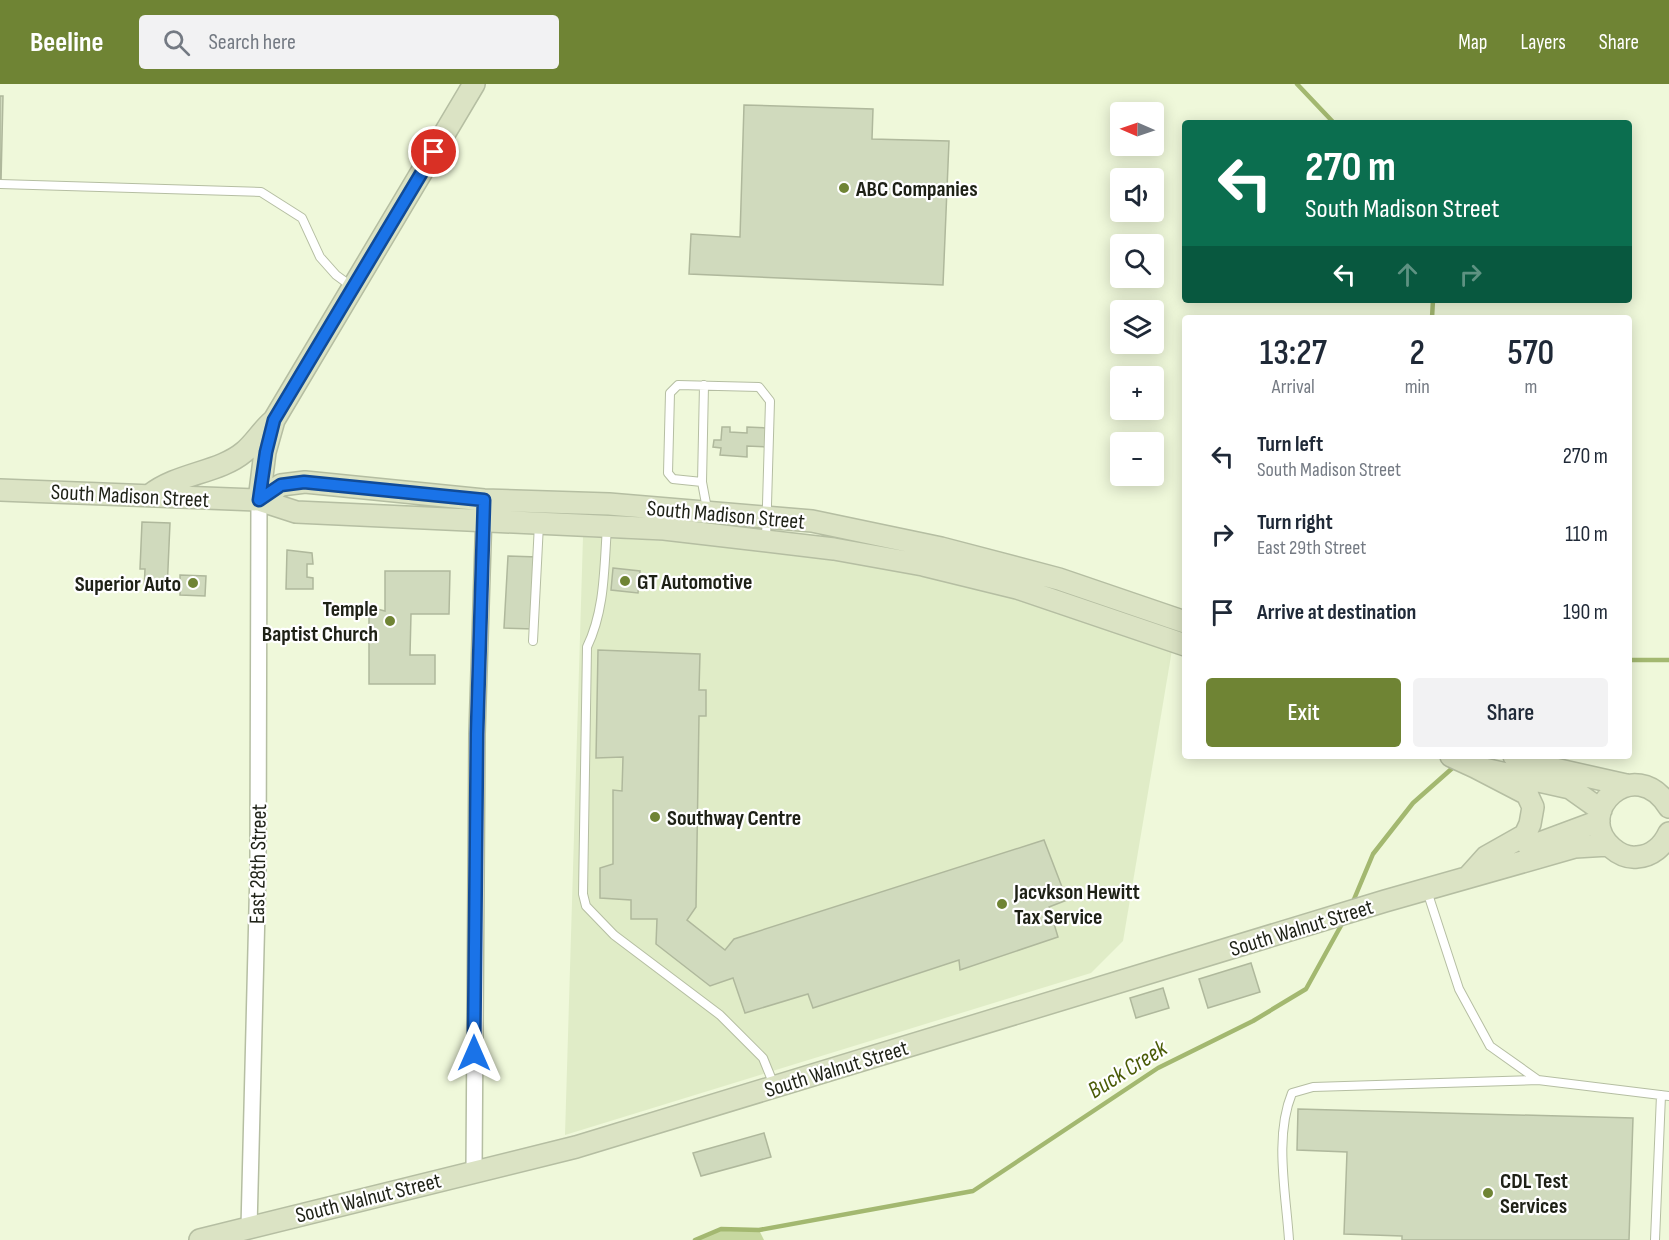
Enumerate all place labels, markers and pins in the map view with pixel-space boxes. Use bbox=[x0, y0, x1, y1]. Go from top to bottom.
pin bbox=[408, 126, 459, 177]
place label: ABC Companies bbox=[855, 176, 978, 203]
marker: ABC Companies bbox=[837, 181, 851, 195]
place label: GT Automotive bbox=[637, 569, 752, 596]
place label: Superior Auto bbox=[75, 571, 181, 598]
marker: GT Automotive bbox=[618, 574, 632, 588]
marker: Superior Auto bbox=[186, 576, 200, 590]
place label: Temple Baptist Church bbox=[262, 596, 378, 648]
marker: Temple Baptist Church bbox=[383, 614, 397, 628]
place label: Southway Centre bbox=[667, 805, 801, 832]
marker: Southway Centre bbox=[648, 810, 662, 824]
place label: Jacvkson Hewitt Tax Service bbox=[1013, 879, 1140, 931]
marker: Jacvkson Hewitt Tax Service bbox=[995, 897, 1009, 911]
place label: CDL Test Services bbox=[1500, 1168, 1568, 1220]
marker: CDL Test Services bbox=[1481, 1186, 1495, 1200]

